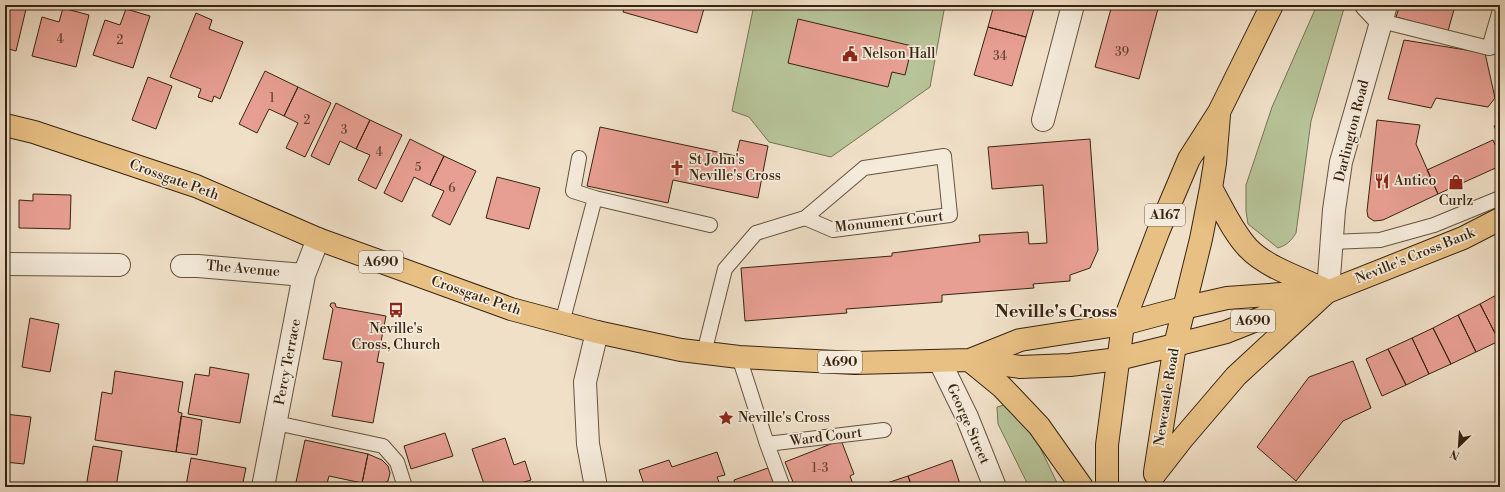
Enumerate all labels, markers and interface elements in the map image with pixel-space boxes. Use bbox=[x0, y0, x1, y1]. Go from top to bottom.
house number: 4 bbox=[56, 32, 64, 47]
house number: 2 bbox=[117, 33, 124, 48]
public building icon: Nelson Hall bbox=[841, 45, 859, 63]
place label: Nelson Hall bbox=[862, 45, 935, 63]
house number: 39 bbox=[1115, 45, 1129, 60]
house number: 34 bbox=[993, 49, 1007, 64]
street label: Darlington Road bbox=[1331, 78, 1373, 184]
house number: 1 bbox=[269, 91, 275, 106]
house number: 2 bbox=[304, 113, 311, 128]
house number: 3 bbox=[341, 123, 348, 138]
house number: 4 bbox=[375, 145, 383, 160]
place label: St John's Neville's Cross bbox=[689, 151, 781, 185]
street label: Crossgate Peth bbox=[127, 155, 222, 205]
church icon: St John's Neville's Cross bbox=[668, 159, 686, 177]
house number: 5 bbox=[415, 160, 422, 175]
restaurant icon: Antico bbox=[1373, 172, 1391, 190]
place label: Antico bbox=[1393, 172, 1437, 190]
shop icon: Curlz bbox=[1447, 173, 1465, 191]
house number: 6 bbox=[448, 181, 456, 196]
place label: Curlz bbox=[1439, 192, 1473, 210]
road number: A167 bbox=[1145, 204, 1185, 226]
street label: Monument Court bbox=[834, 207, 944, 237]
street label: Neville's Cross Bank bbox=[1353, 224, 1478, 288]
road number: A690 bbox=[359, 251, 403, 273]
street label: The Avenue bbox=[205, 257, 281, 281]
street label: Crossgate Peth bbox=[429, 272, 524, 320]
district label: Neville's Cross bbox=[995, 300, 1117, 323]
bus stop icon: Neville's Cross, Church bbox=[387, 301, 405, 319]
road number: A690 bbox=[1231, 310, 1275, 332]
street label: Percy Terrace bbox=[271, 317, 305, 407]
place label: Neville's Cross, Church bbox=[352, 320, 441, 354]
street label: Newcastle Road bbox=[1150, 347, 1184, 447]
road number: A690 bbox=[818, 351, 862, 373]
street label: George Street bbox=[942, 381, 994, 467]
place icon: Neville's Cross bbox=[717, 409, 735, 427]
place label: Neville's Cross bbox=[738, 409, 830, 427]
street label: Ward Court bbox=[788, 424, 863, 450]
north arrow bbox=[1439, 426, 1479, 466]
text: N bbox=[1448, 446, 1462, 462]
house number: 1-3 bbox=[812, 461, 829, 476]

